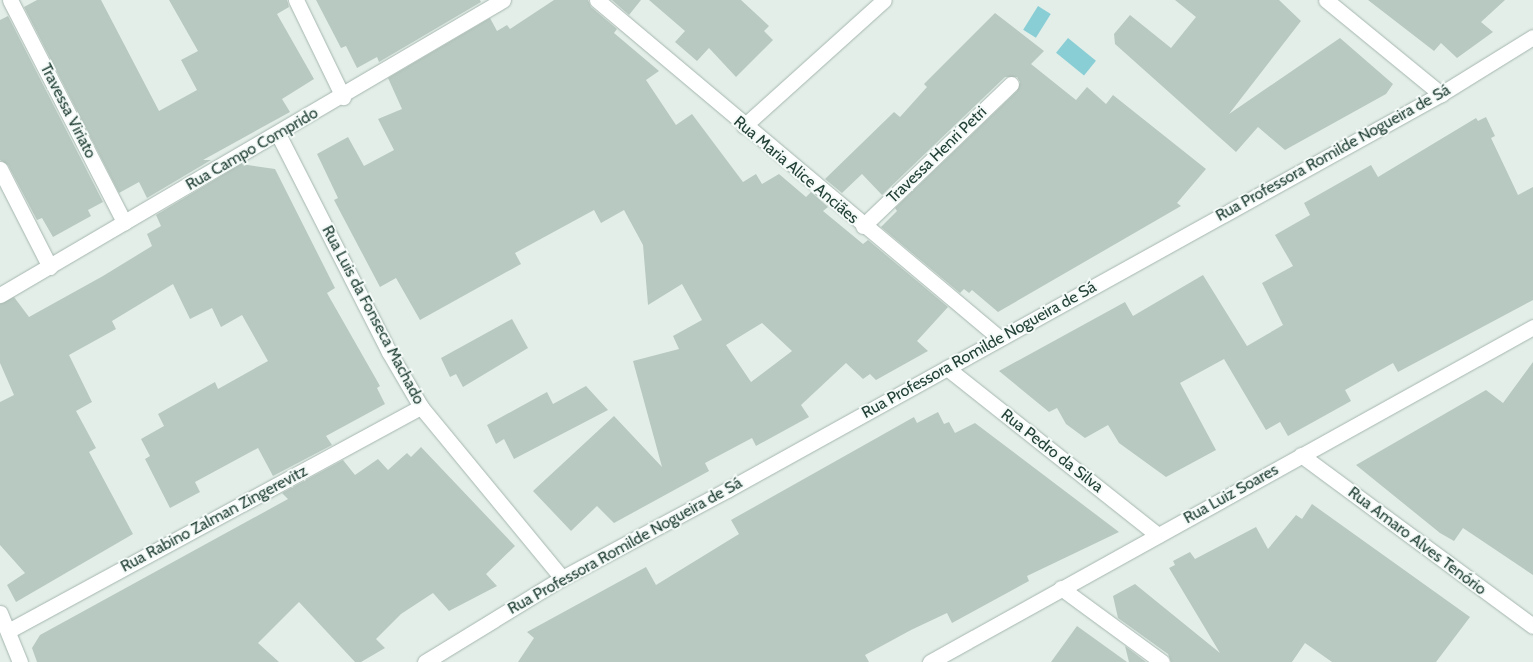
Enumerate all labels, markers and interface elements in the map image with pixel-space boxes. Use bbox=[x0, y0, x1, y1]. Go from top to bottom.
street label: Travessa Viriato bbox=[36, 60, 100, 162]
street label: Rua Professora Romilde Nogueira de Sá bbox=[1212, 80, 1454, 226]
street label: Rua Campo Comprido bbox=[182, 103, 322, 195]
street label: Travessa Henri Petri bbox=[883, 103, 991, 207]
street label: Rua Maria Alice Anciães bbox=[730, 112, 862, 228]
street label: Rua Luis da Fonseca Machado bbox=[318, 222, 428, 408]
street label: Rua Professora Romilde Nogueira de Sá bbox=[858, 277, 1100, 423]
street label: Rua Pedro da Silva bbox=[997, 405, 1107, 497]
street label: Rua Luiz Soares bbox=[1180, 460, 1282, 528]
street label: Rua Rabino Zalman Zingerevitz bbox=[117, 462, 311, 576]
street label: Rua Professora Romilde Nogueira de Sá bbox=[504, 473, 746, 619]
street label: Rua Amaro Alves Tenório bbox=[1344, 483, 1490, 599]

